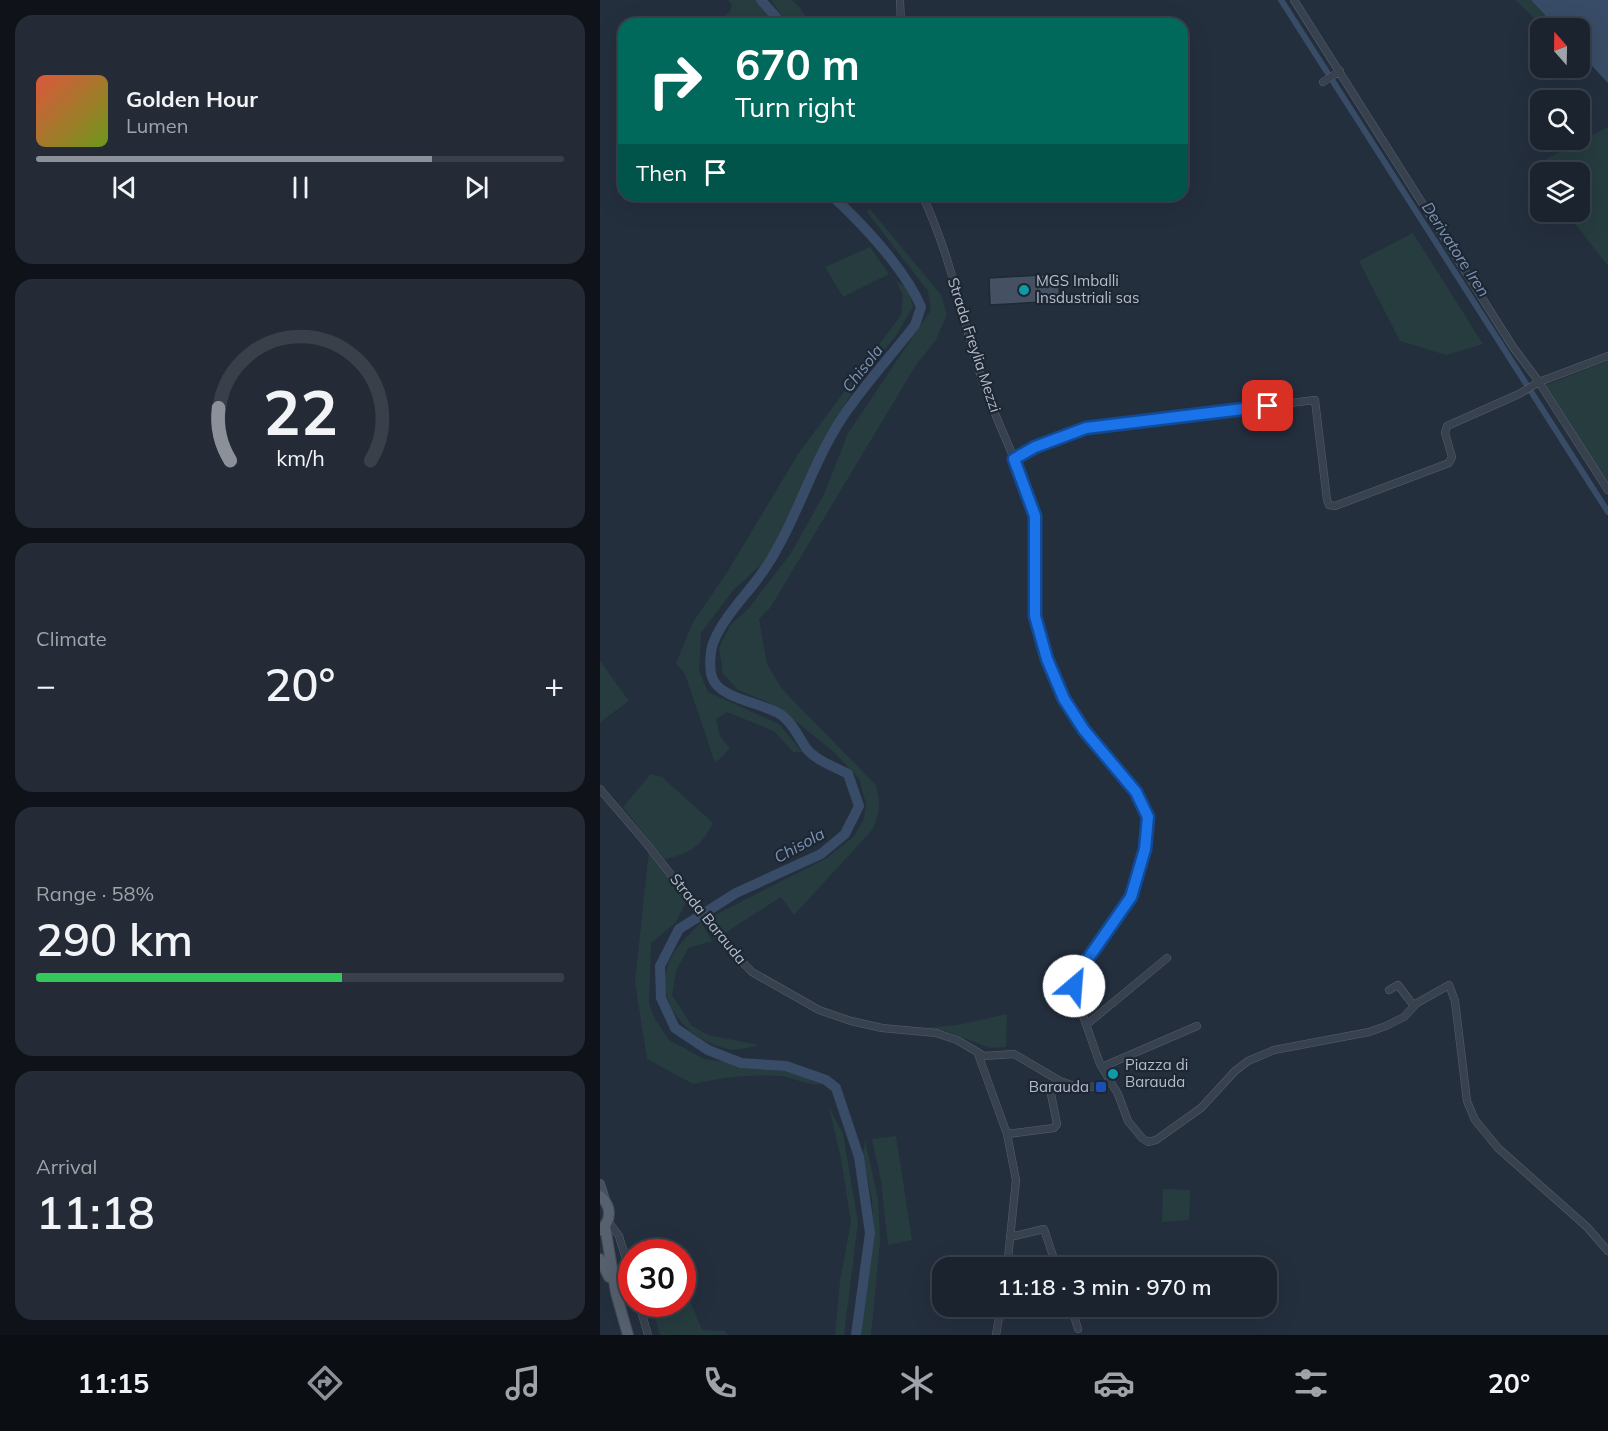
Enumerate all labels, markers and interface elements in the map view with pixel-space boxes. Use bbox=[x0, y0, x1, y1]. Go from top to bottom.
north arrow bbox=[1530, 18, 1590, 78]
map controls bbox=[1530, 18, 1590, 222]
text: 670 m bbox=[735, 38, 860, 91]
icon: right bbox=[636, 42, 714, 120]
text: Golden Hour bbox=[126, 85, 258, 113]
text: Turn right bbox=[735, 90, 855, 124]
button: search bbox=[1530, 90, 1590, 150]
text: Lumen bbox=[126, 113, 188, 138]
icon: arrive bbox=[699, 156, 732, 189]
text: Then bbox=[636, 159, 687, 187]
button: layers bbox=[1530, 162, 1590, 222]
icon: previous bbox=[108, 171, 141, 204]
icon: pause bbox=[284, 171, 317, 204]
icon: next bbox=[460, 171, 493, 204]
water label: Derivatore Iren bbox=[1418, 198, 1494, 300]
place label: MGS Imballi Insdustriali sas bbox=[1036, 271, 1139, 307]
street label: Strada Freylia Mezzi bbox=[944, 275, 1005, 415]
marker: MGS Imballi Insdustriali sas bbox=[1017, 283, 1031, 297]
water label: Chisola bbox=[837, 340, 887, 396]
text: 22 bbox=[263, 372, 337, 451]
pin bbox=[1242, 380, 1293, 431]
icon: arrive bbox=[1251, 389, 1284, 422]
text: km/h bbox=[276, 444, 324, 471]
text: Climate bbox=[36, 626, 107, 651]
text: 20° bbox=[265, 656, 335, 712]
text: − bbox=[36, 664, 56, 705]
text: + bbox=[544, 664, 564, 705]
water label: Chisola bbox=[770, 823, 828, 867]
street label: Strada Barauda bbox=[666, 870, 751, 968]
text: Range · 58% bbox=[36, 881, 154, 906]
text: 290 km bbox=[36, 911, 193, 967]
position arrow bbox=[1042, 954, 1106, 1018]
place label: Piazza di Barauda bbox=[1125, 1055, 1188, 1091]
marker: Piazza di Barauda bbox=[1106, 1067, 1120, 1081]
place label: Barauda bbox=[1029, 1077, 1089, 1096]
marker: Barauda bbox=[1094, 1080, 1108, 1094]
text: Arrival bbox=[36, 1154, 97, 1179]
text: 11:18 bbox=[36, 1184, 155, 1240]
speed limit sign: 30 bbox=[618, 1239, 696, 1317]
text: 11:18 · 3 min · 970 m bbox=[997, 1273, 1212, 1301]
icon: directions bbox=[304, 1362, 346, 1404]
icon: music bbox=[502, 1362, 544, 1404]
icon: phone bbox=[699, 1362, 741, 1404]
icon: climate bbox=[896, 1362, 938, 1404]
icon: car bbox=[1093, 1362, 1135, 1404]
icon: filters bbox=[1290, 1362, 1332, 1404]
text: 11:15 bbox=[78, 1366, 149, 1400]
text: 20° bbox=[1488, 1366, 1530, 1400]

